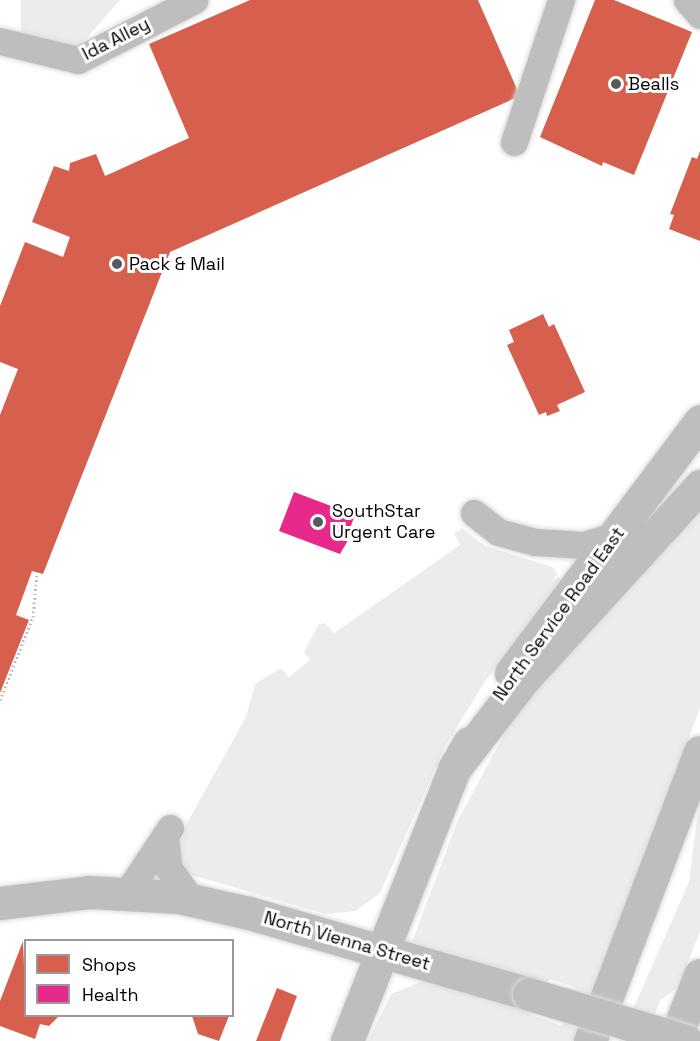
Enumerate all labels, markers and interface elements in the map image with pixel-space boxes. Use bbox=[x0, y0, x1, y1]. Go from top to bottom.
street label: Ida Alley bbox=[79, 13, 153, 65]
place label: Bealls bbox=[628, 73, 679, 95]
marker: Bealls bbox=[609, 77, 623, 91]
place label: Pack & Mail bbox=[129, 253, 225, 275]
marker: Pack & Mail bbox=[110, 257, 124, 271]
place label: SouthStar Urgent Care bbox=[332, 501, 435, 544]
marker: SouthStar Urgent Care bbox=[309, 513, 327, 531]
street label: North Service Road East bbox=[489, 523, 629, 705]
street label: North Vienna Street bbox=[261, 907, 433, 975]
legend bbox=[24, 939, 234, 1017]
text: Shops bbox=[82, 953, 136, 976]
text: Health bbox=[82, 983, 139, 1006]

